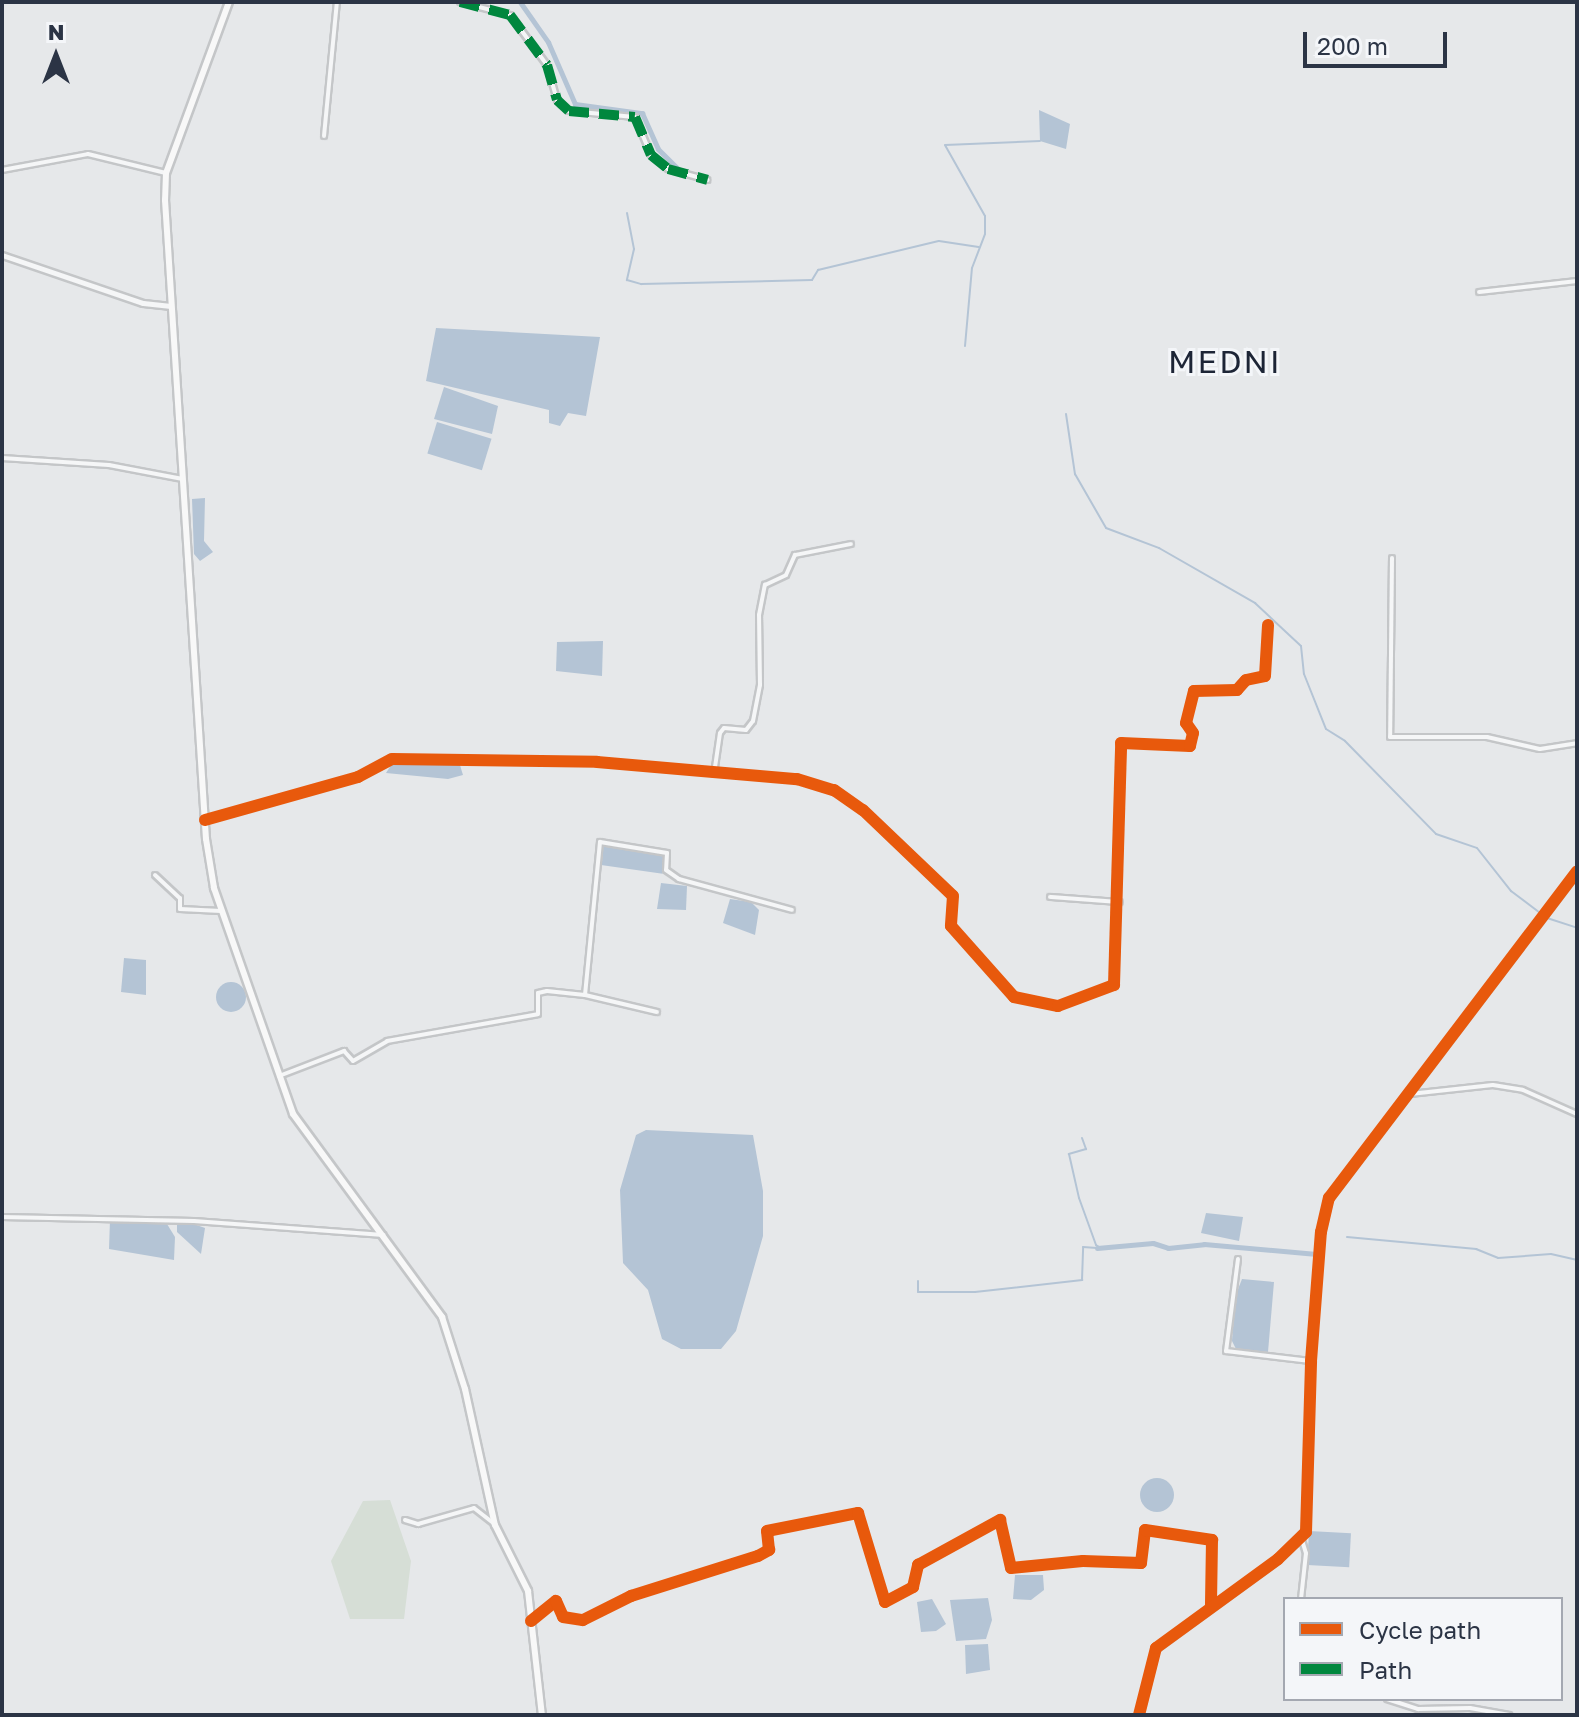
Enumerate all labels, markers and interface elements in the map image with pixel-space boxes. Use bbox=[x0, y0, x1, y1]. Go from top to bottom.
north arrow bbox=[16, 16, 96, 96]
scale bar bbox=[1307, 16, 1451, 66]
text: N bbox=[48, 18, 64, 45]
text: 200 m bbox=[1317, 31, 1388, 60]
district label: MEDNI bbox=[1168, 342, 1282, 380]
legend bbox=[1283, 1597, 1563, 1701]
text: Cycle path bbox=[1359, 1615, 1481, 1644]
text: Path bbox=[1359, 1655, 1412, 1684]

